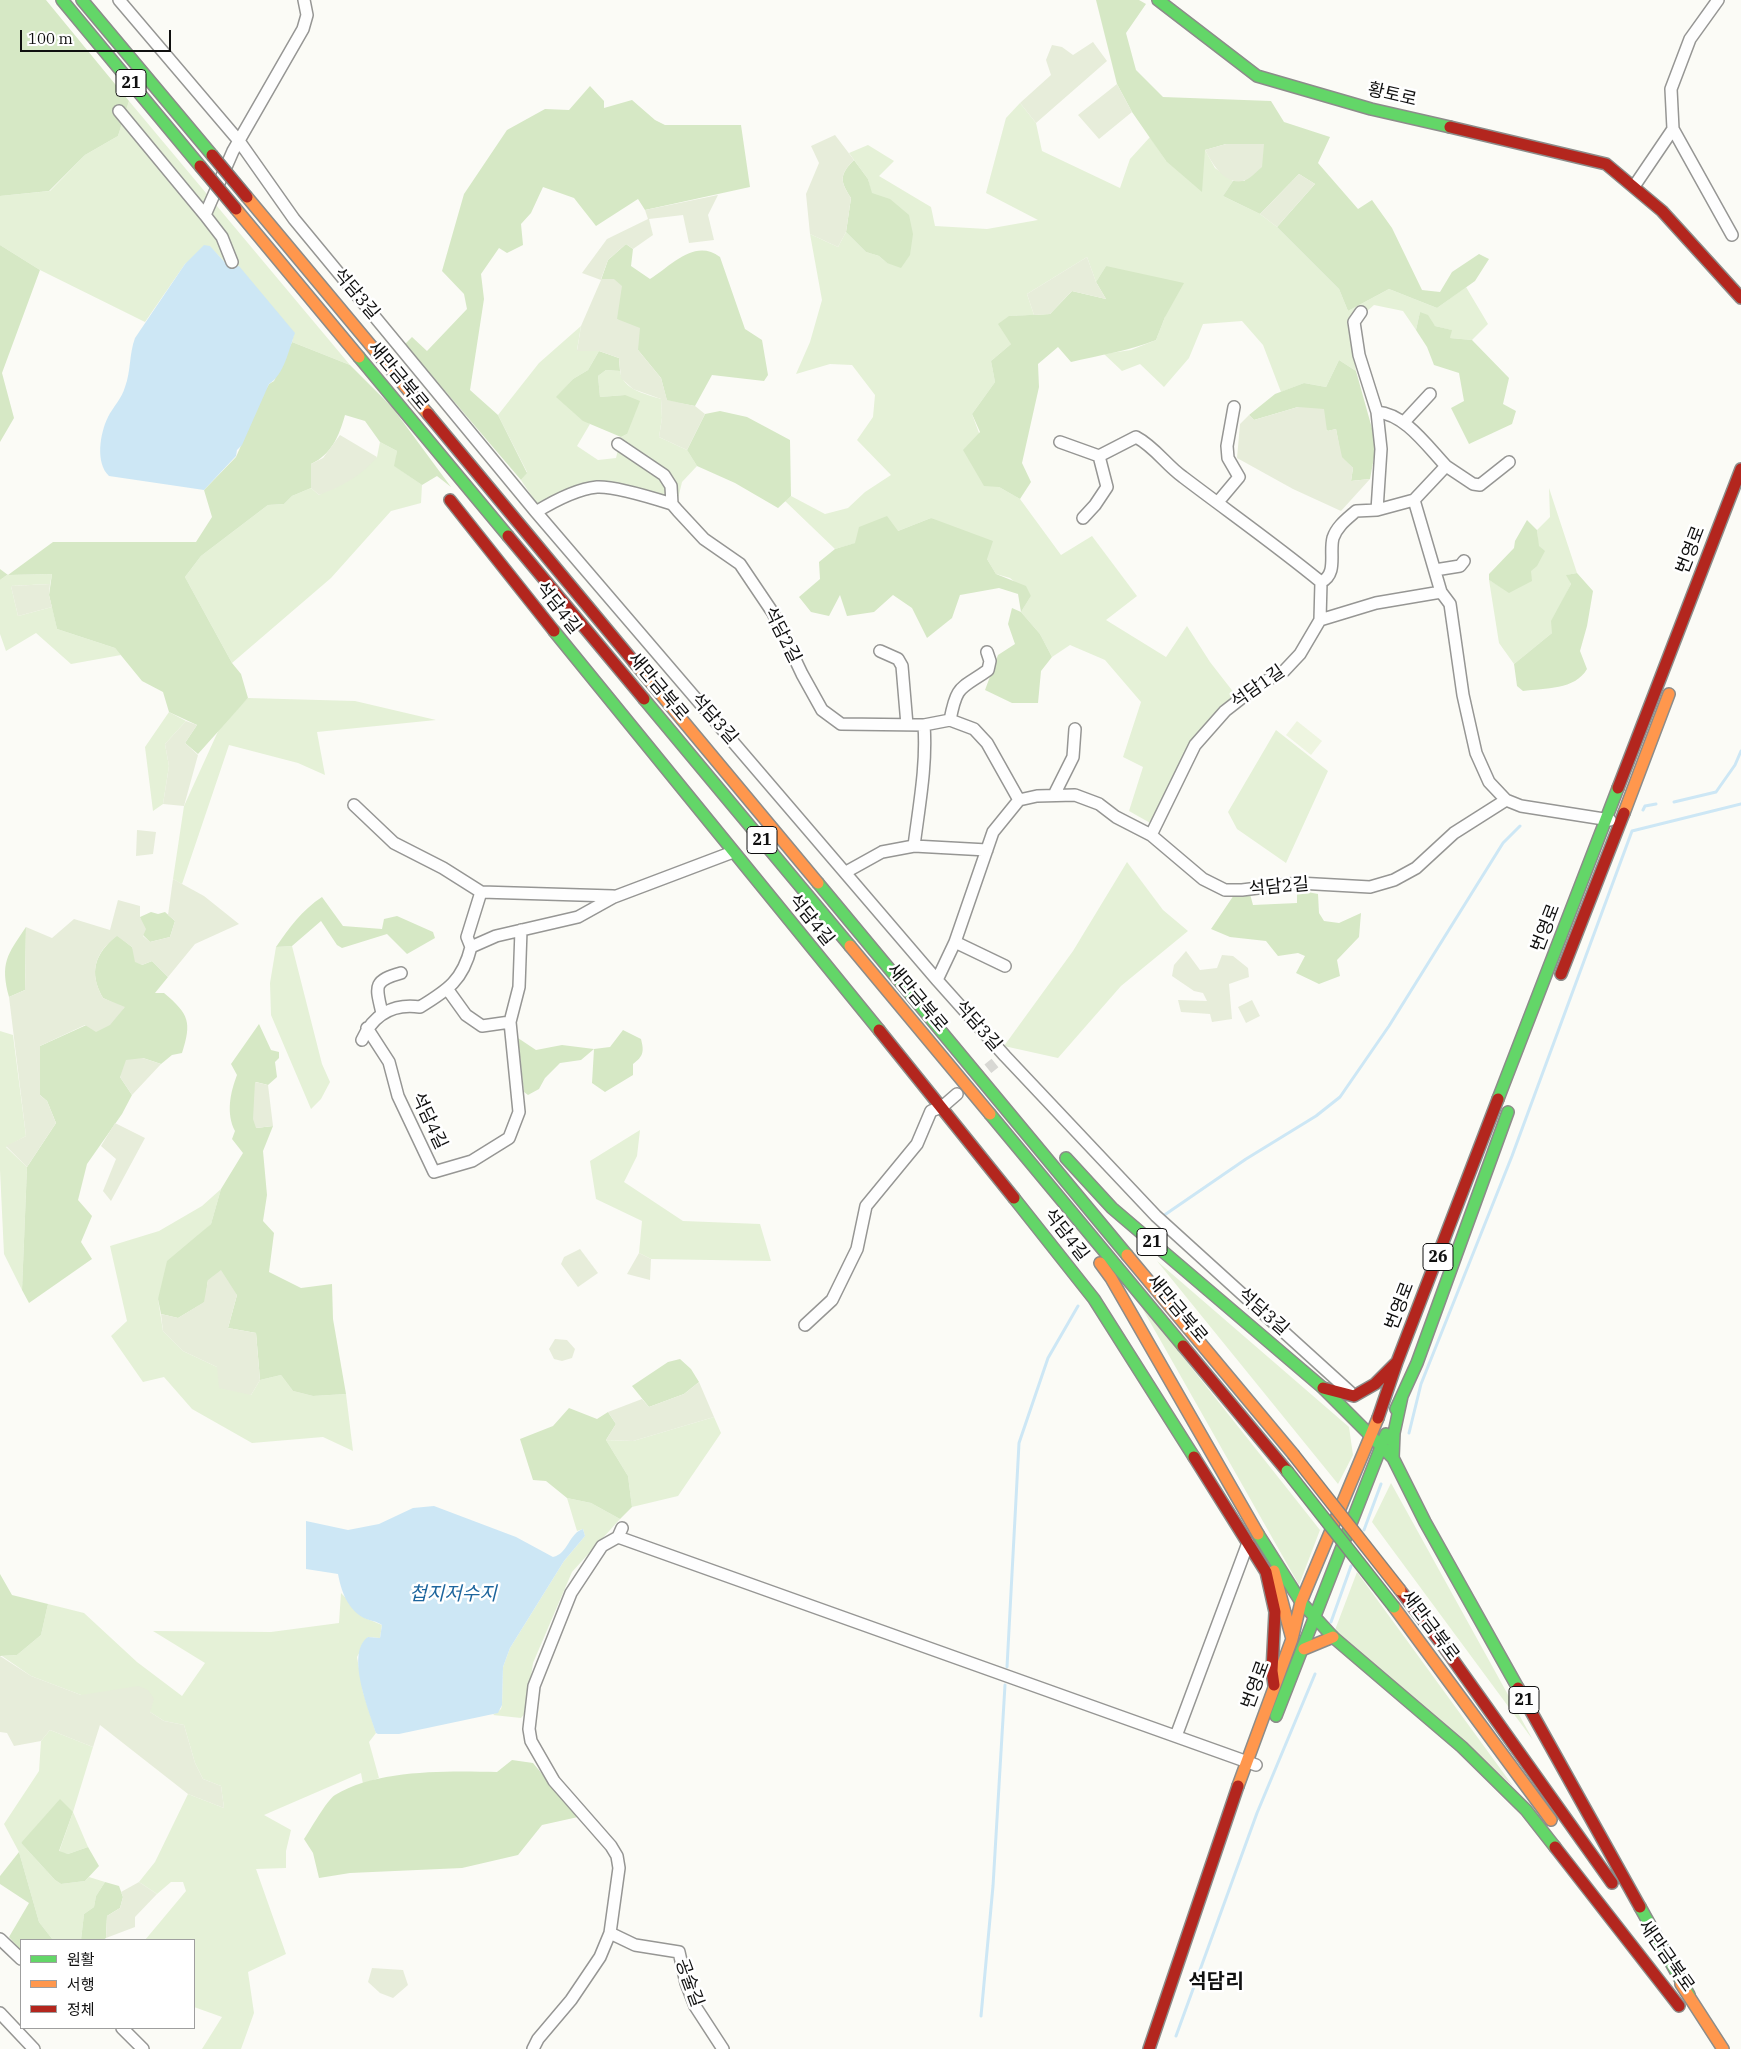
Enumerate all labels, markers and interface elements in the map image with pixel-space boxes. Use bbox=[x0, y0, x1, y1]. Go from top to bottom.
scale bar bbox=[22, 20, 174, 52]
text: 100 m bbox=[28, 29, 73, 48]
road number: 21 bbox=[116, 70, 146, 96]
street label: 황토로 bbox=[1365, 79, 1419, 111]
street label: 석담3길 bbox=[328, 264, 384, 324]
street label: 새만금북로 bbox=[363, 337, 433, 415]
street label: 번영로 bbox=[1672, 523, 1710, 577]
street label: 석담4길 bbox=[531, 578, 585, 638]
street label: 석담2길 bbox=[759, 603, 805, 667]
street label: 새만금북로 bbox=[623, 648, 693, 726]
street label: 석담1길 bbox=[1227, 661, 1289, 713]
street label: 석담3길 bbox=[686, 689, 742, 749]
road number: 21 bbox=[747, 826, 777, 854]
street label: 석담2길 bbox=[1248, 874, 1310, 900]
street label: 석담4길 bbox=[784, 890, 838, 950]
street label: 번영로 bbox=[1527, 901, 1565, 955]
street label: 새만금북로 bbox=[882, 959, 952, 1037]
street label: 석담3길 bbox=[950, 996, 1006, 1056]
street label: 석담4길 bbox=[406, 1089, 452, 1153]
street label: 석담4길 bbox=[1039, 1205, 1093, 1265]
road number: 21 bbox=[1137, 1228, 1167, 1256]
road number: 26 bbox=[1423, 1244, 1453, 1270]
street label: 새만금북로 bbox=[1142, 1270, 1212, 1348]
street label: 번영로 bbox=[1381, 1279, 1419, 1333]
street label: 석담3길 bbox=[1233, 1284, 1293, 1340]
water label: 첩지저수지 bbox=[409, 1584, 497, 1606]
street label: 새만금북로 bbox=[1396, 1586, 1464, 1666]
street label: 번영로 bbox=[1237, 1658, 1275, 1712]
road number: 21 bbox=[1509, 1686, 1539, 1714]
street label: 새만금북로 bbox=[1633, 1916, 1699, 1996]
legend bbox=[20, 1939, 195, 2029]
text: 원활 bbox=[67, 1950, 95, 1969]
street label: 공술길 bbox=[670, 1956, 708, 2010]
district label: 석담리 bbox=[1188, 1970, 1244, 1994]
text: 서행 bbox=[67, 1975, 95, 1994]
text: 정체 bbox=[67, 2000, 95, 2019]

